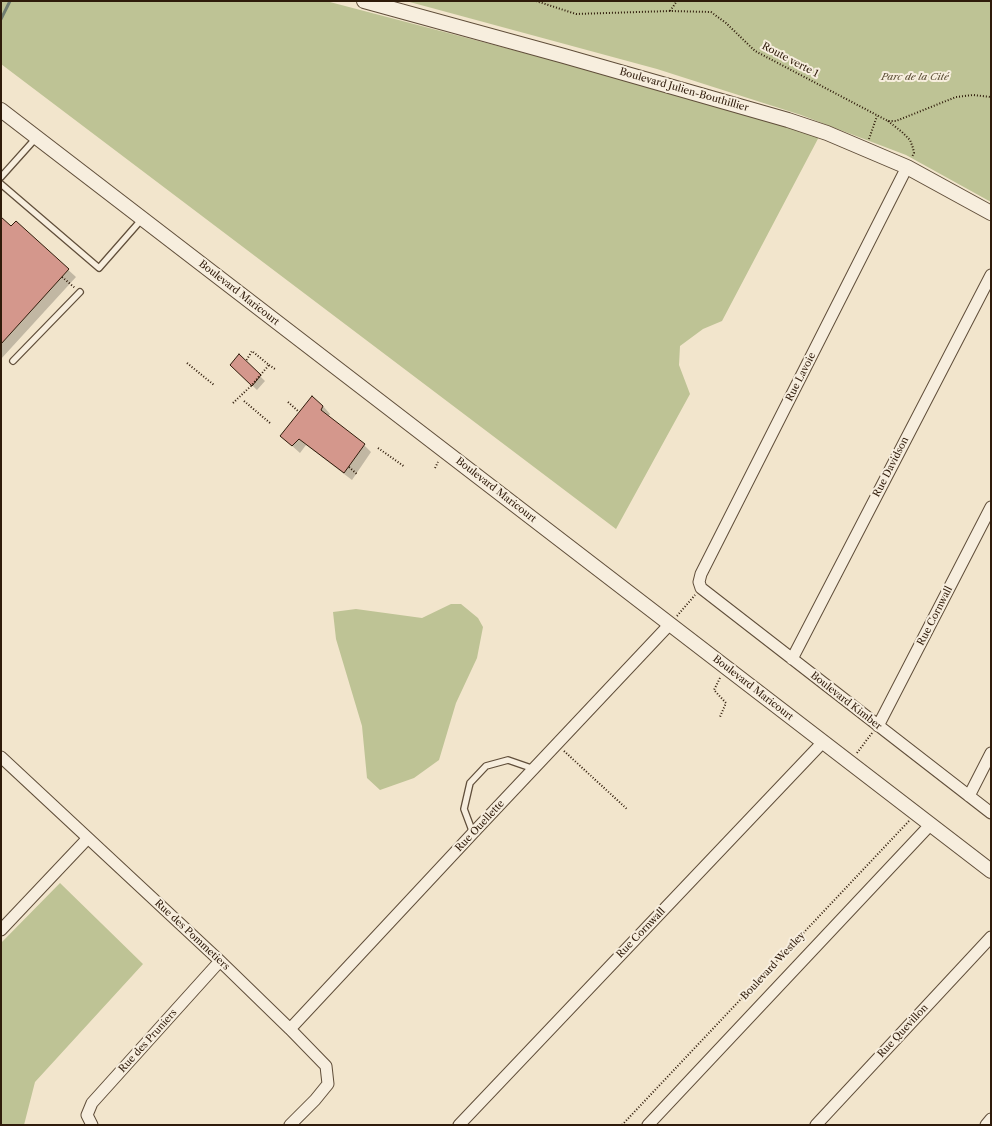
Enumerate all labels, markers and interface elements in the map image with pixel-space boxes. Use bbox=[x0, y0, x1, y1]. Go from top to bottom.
street label: Route verte 1 bbox=[760, 40, 820, 80]
street label: Boulevard Julien-Bouthillier bbox=[618, 66, 750, 114]
park label: Parc de la Cité bbox=[881, 71, 949, 83]
street label: Boulevard Maricourt bbox=[196, 258, 282, 328]
street label: Rue Lavoie bbox=[784, 351, 818, 403]
street label: Rue Davidson bbox=[871, 435, 911, 499]
street label: Boulevard Maricourt bbox=[453, 455, 539, 525]
street label: Rue Cornwall bbox=[915, 584, 955, 648]
street label: Boulevard Maricourt bbox=[710, 653, 796, 723]
street label: Boulevard Kimber bbox=[808, 670, 884, 732]
street label: Rue Ouellette bbox=[453, 798, 507, 854]
street label: Rue des Pommetiers bbox=[152, 897, 232, 973]
street label: Rue Cornwall bbox=[614, 905, 668, 961]
street label: Boulevard Westley bbox=[738, 930, 808, 1002]
street label: Rue Quevillon bbox=[875, 1002, 931, 1060]
street label: Rue des Pruniers bbox=[116, 1007, 180, 1075]

